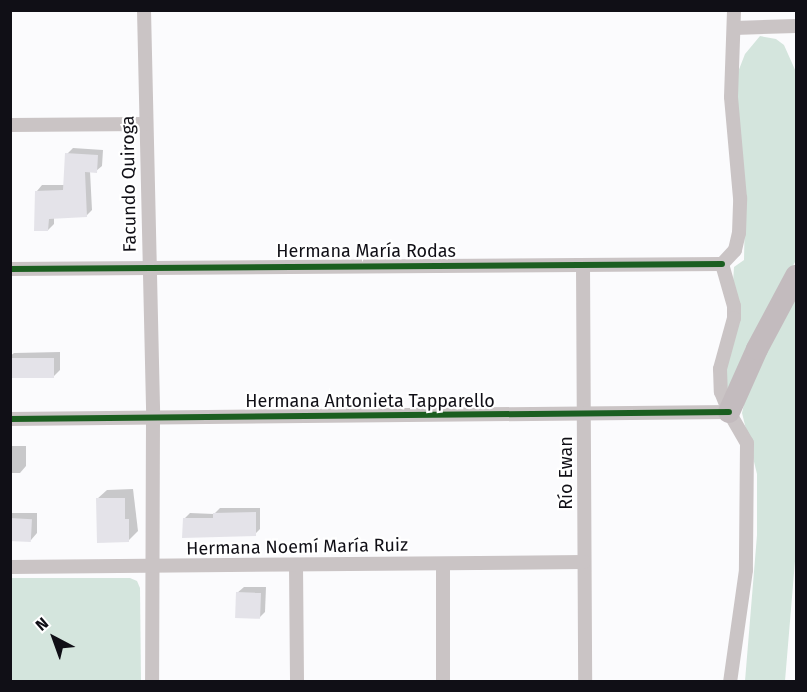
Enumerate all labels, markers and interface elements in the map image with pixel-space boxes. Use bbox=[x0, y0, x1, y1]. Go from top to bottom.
street label: Facundo Quiroga bbox=[117, 115, 141, 253]
street label: Hermana María Rodas bbox=[276, 240, 456, 262]
street label: Hermana Antonieta Tapparello bbox=[245, 390, 495, 412]
street label: Río Ewan bbox=[555, 436, 577, 510]
street label: Hermana Noemí María Ruiz bbox=[186, 534, 408, 560]
north arrow bbox=[24, 608, 84, 668]
text: N bbox=[32, 613, 52, 635]

